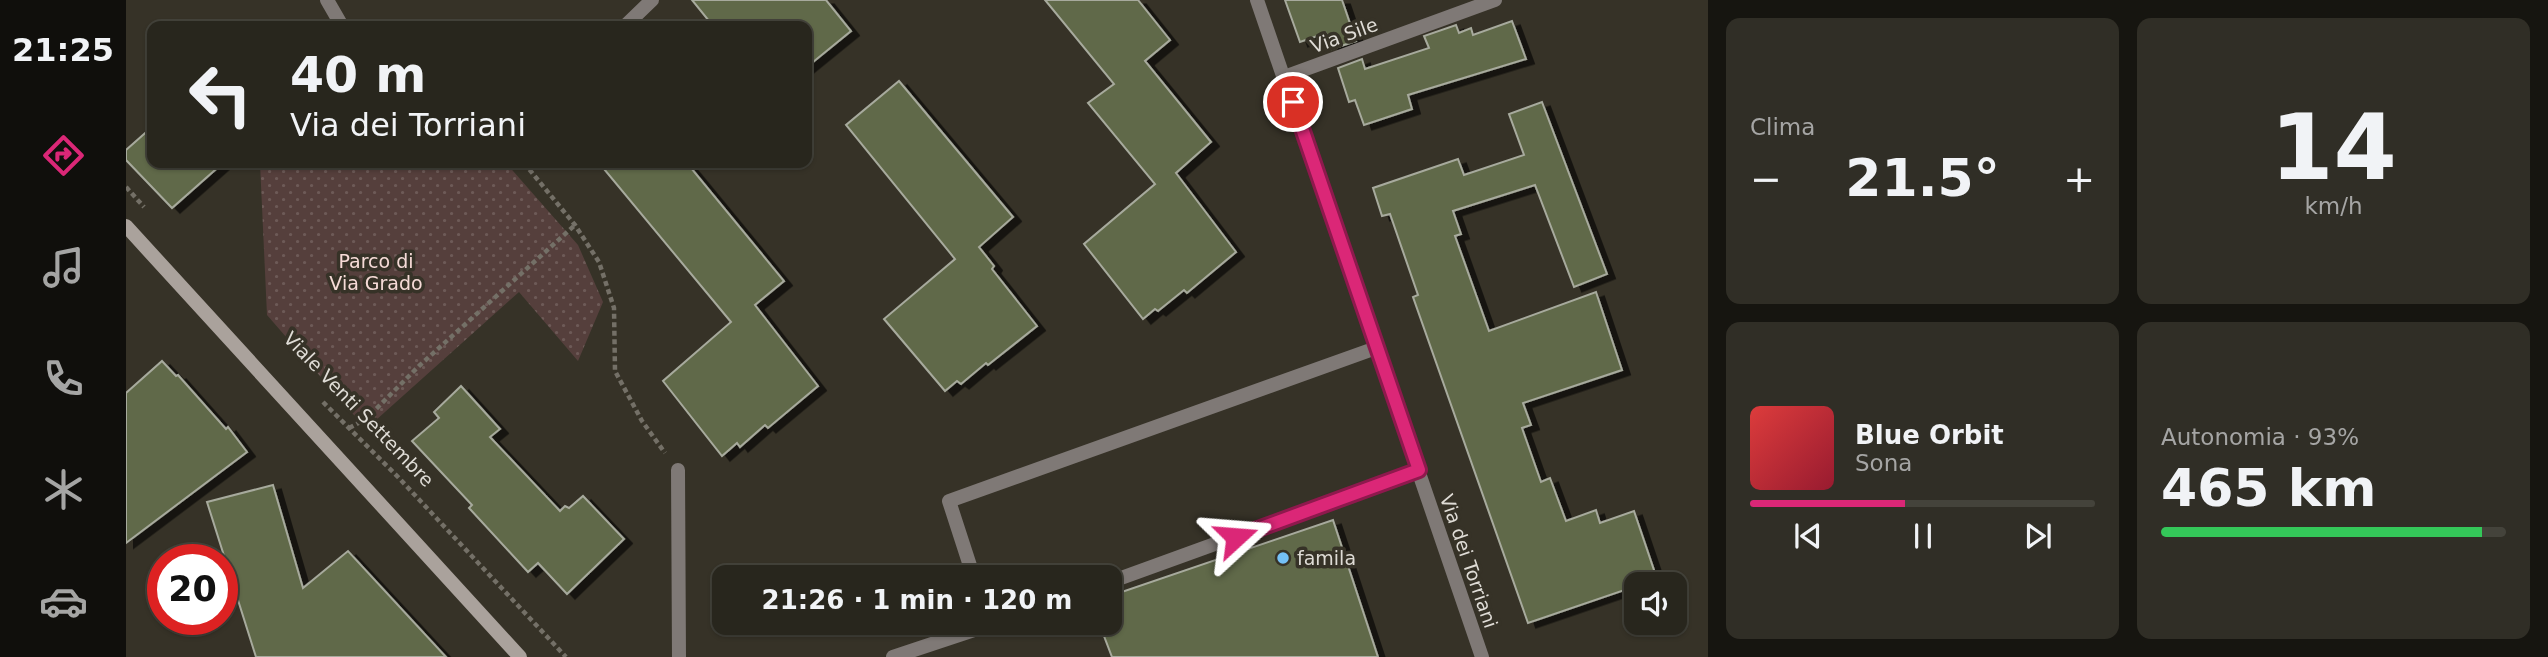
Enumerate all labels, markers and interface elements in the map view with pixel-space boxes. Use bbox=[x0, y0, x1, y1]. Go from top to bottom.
street label: Via Sile bbox=[1307, 13, 1381, 57]
text: 21:25 bbox=[12, 31, 114, 69]
text: 40 m bbox=[290, 47, 426, 104]
icon: left bbox=[175, 49, 266, 140]
pin bbox=[1263, 72, 1323, 132]
icon: arrive bbox=[1274, 83, 1312, 121]
text: 14 bbox=[2270, 95, 2397, 200]
text: Via dei Torriani bbox=[290, 106, 526, 144]
text: Clima bbox=[1750, 114, 1815, 140]
icon: directions bbox=[39, 131, 88, 180]
text: 21.5° bbox=[1845, 148, 2000, 208]
text: − bbox=[1750, 157, 1782, 201]
text: + bbox=[2063, 157, 2095, 201]
text: km/h bbox=[2304, 193, 2363, 219]
icon: music bbox=[39, 243, 88, 292]
park label: Parco di Via Grado bbox=[329, 250, 423, 294]
street label: Viale Venti Settembre bbox=[279, 327, 439, 491]
icon: phone bbox=[39, 354, 88, 403]
text: Blue Orbit bbox=[1855, 420, 2004, 450]
text: Autonomia · 93% bbox=[2161, 424, 2359, 450]
text: Sona bbox=[1855, 450, 1912, 476]
text: 465 km bbox=[2161, 458, 2376, 518]
icon: climate bbox=[39, 465, 88, 514]
street label: Via dei Torriani bbox=[1436, 491, 1502, 631]
position arrow bbox=[1199, 500, 1273, 574]
icon: previous bbox=[1789, 517, 1827, 555]
icon: pause bbox=[1904, 517, 1942, 555]
icon: next bbox=[2019, 517, 2057, 555]
speed limit sign: 20 bbox=[147, 544, 238, 635]
place label: famila bbox=[1297, 547, 1356, 569]
marker: famila bbox=[1275, 550, 1291, 566]
map controls bbox=[1624, 572, 1687, 635]
button: sound bbox=[1624, 572, 1687, 635]
icon: car bbox=[39, 577, 88, 626]
text: 21:26 · 1 min · 120 m bbox=[762, 585, 1072, 615]

